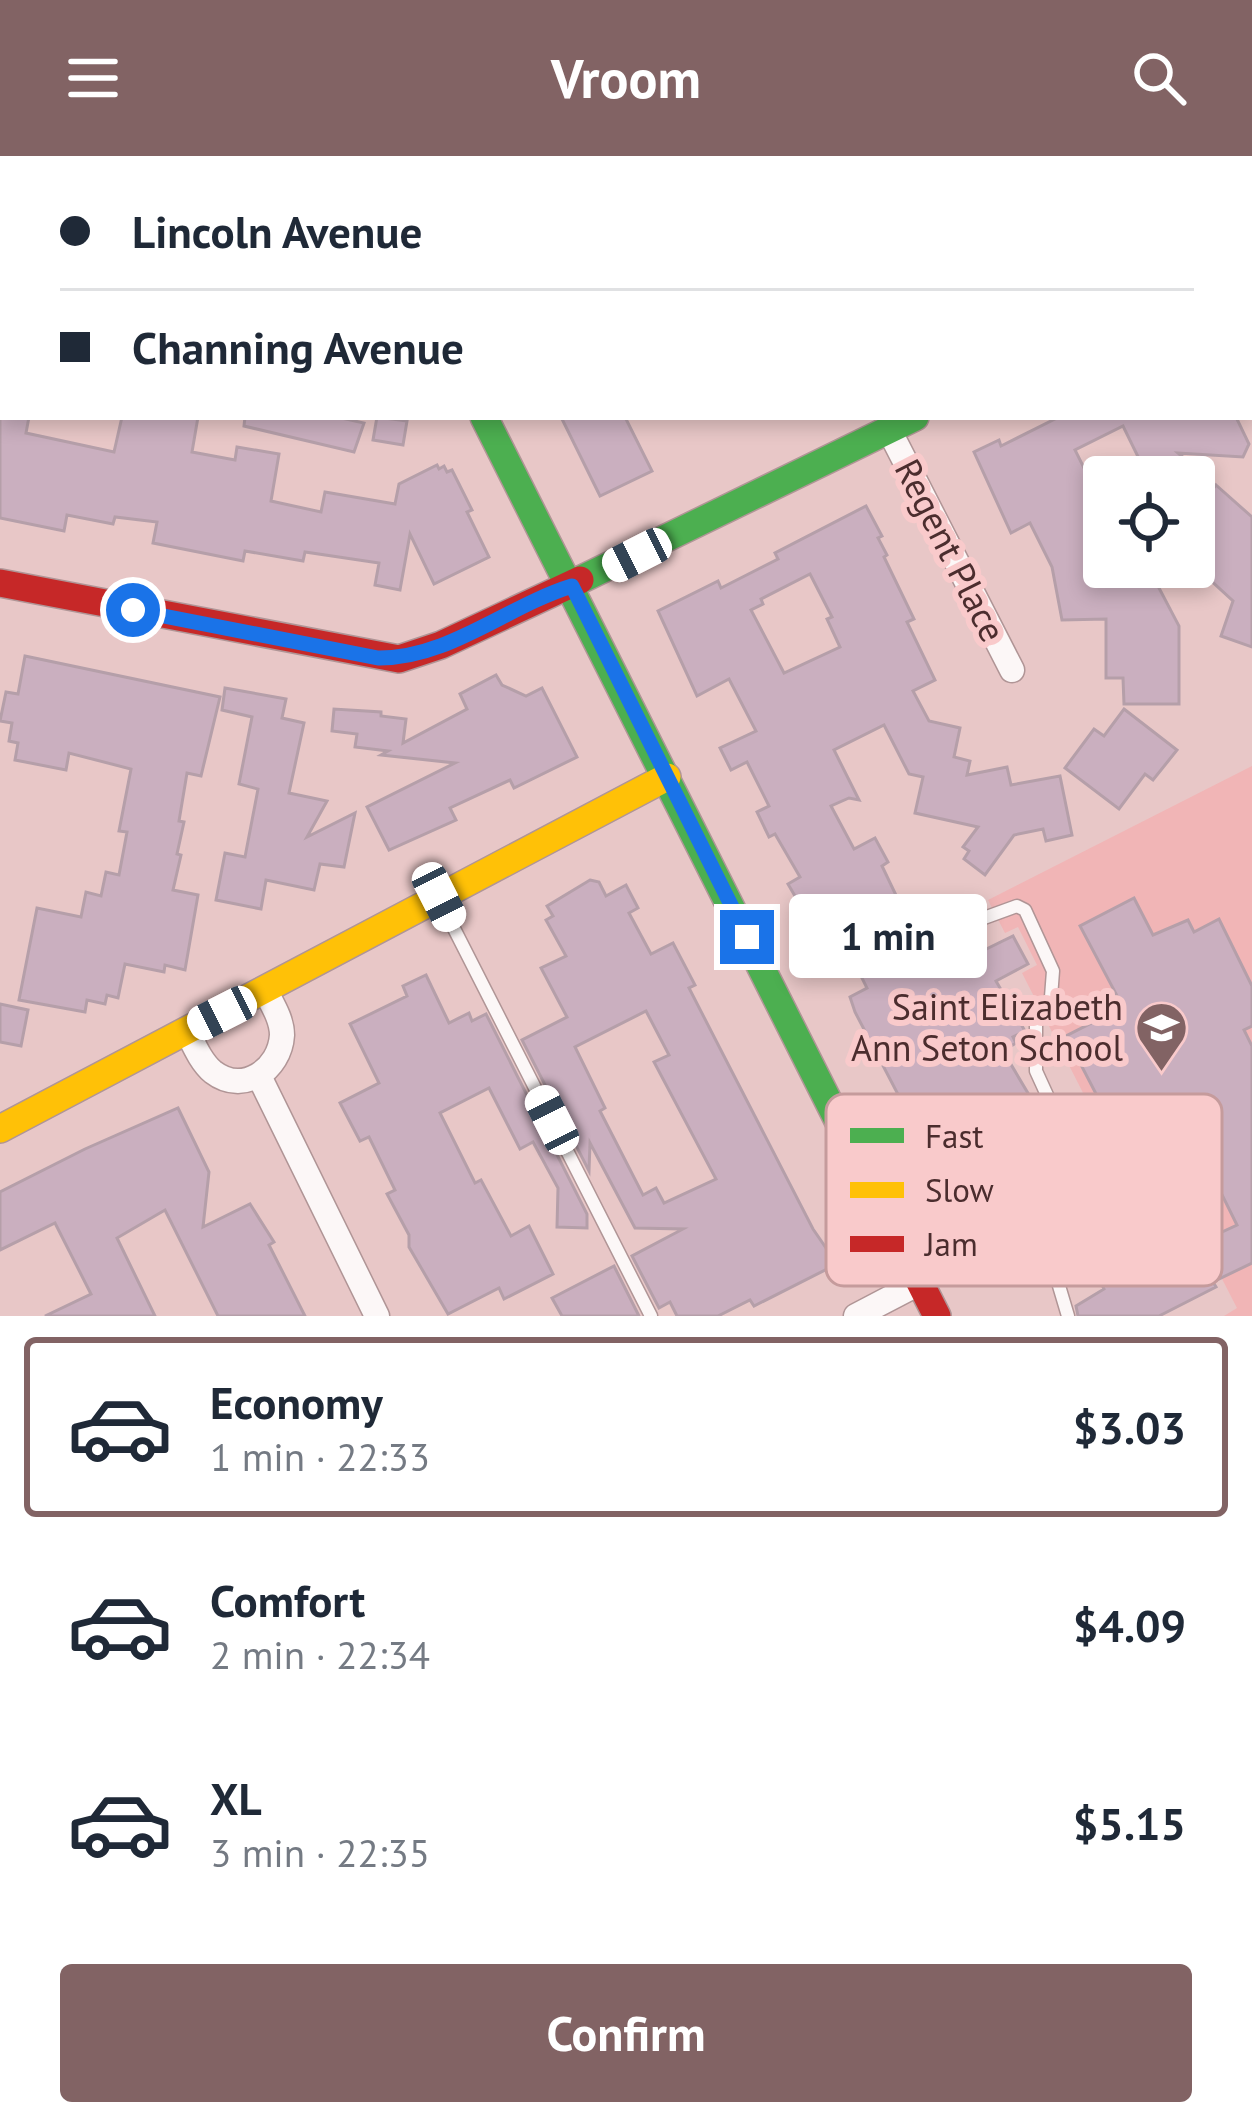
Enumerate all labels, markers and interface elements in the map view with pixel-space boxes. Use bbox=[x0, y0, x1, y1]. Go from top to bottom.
text: Vroom bbox=[551, 43, 701, 113]
icon: menu bbox=[60, 45, 126, 111]
icon: search bbox=[1126, 45, 1192, 111]
text: Lincoln Avenue bbox=[132, 202, 422, 260]
text: Channing Avenue bbox=[132, 318, 464, 376]
street label: Regent Place bbox=[885, 451, 1017, 649]
map controls bbox=[1083, 456, 1215, 588]
button: locate bbox=[1083, 456, 1215, 588]
car bbox=[597, 523, 677, 587]
route start bbox=[106, 583, 160, 637]
car bbox=[407, 857, 471, 937]
callout: 1 min bbox=[789, 895, 987, 979]
route end bbox=[720, 910, 774, 964]
text: 1 min bbox=[840, 910, 936, 961]
car bbox=[182, 981, 262, 1045]
place label: Saint Elizabeth Ann Seton School bbox=[851, 983, 1123, 1071]
school or university icon: Saint Elizabeth Ann Seton School bbox=[1134, 999, 1190, 1073]
car bbox=[520, 1080, 584, 1160]
legend bbox=[826, 1094, 1222, 1286]
text: Fast bbox=[925, 1114, 984, 1157]
text: Slow bbox=[925, 1168, 994, 1211]
text: Jam bbox=[923, 1222, 978, 1265]
icon: car bbox=[66, 1373, 174, 1481]
text: Economy bbox=[210, 1373, 383, 1431]
text: $3.03 bbox=[1073, 1398, 1186, 1456]
text: 1 min · 22:33 bbox=[210, 1431, 430, 1482]
icon: car bbox=[66, 1571, 174, 1679]
text: Comfort bbox=[210, 1571, 365, 1629]
text: $4.09 bbox=[1073, 1596, 1186, 1654]
text: 2 min · 22:34 bbox=[210, 1629, 430, 1680]
icon: car bbox=[66, 1769, 174, 1877]
text: XL bbox=[210, 1769, 262, 1827]
text: $5.15 bbox=[1073, 1794, 1186, 1852]
text: 3 min · 22:35 bbox=[210, 1827, 430, 1878]
button: Confirm bbox=[60, 1964, 1192, 2102]

